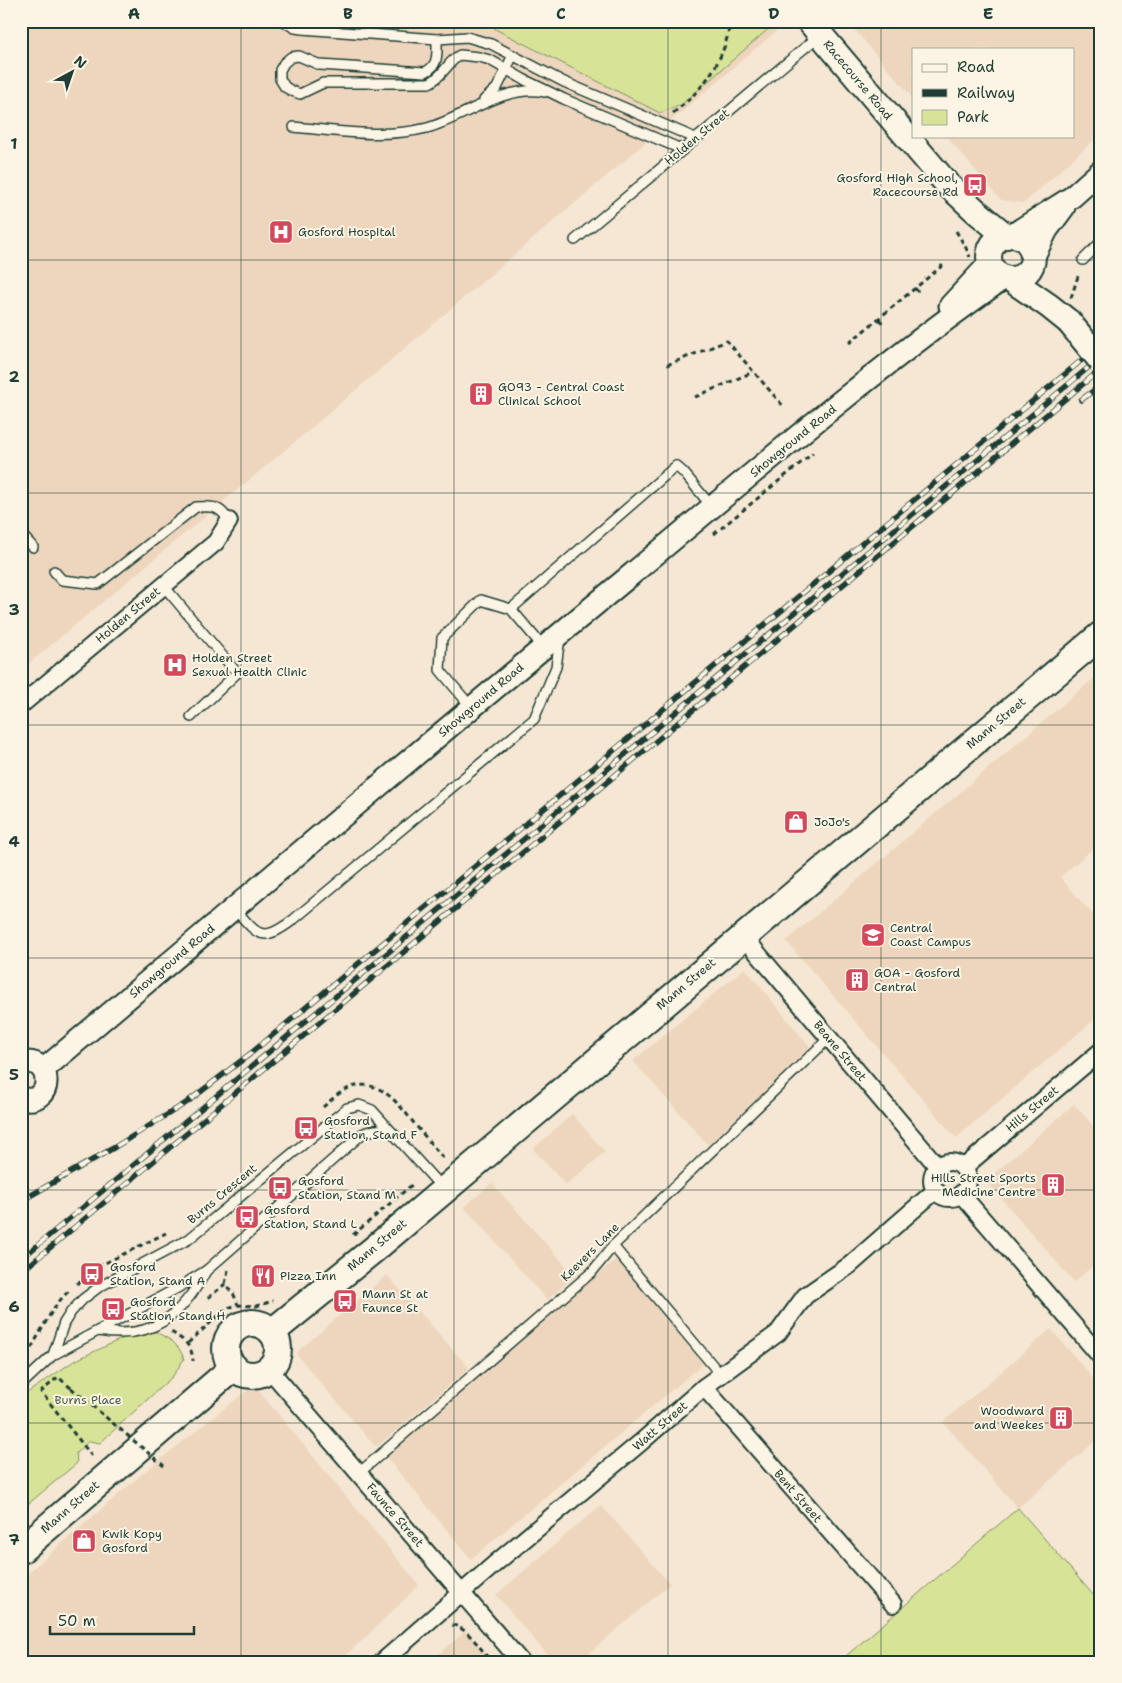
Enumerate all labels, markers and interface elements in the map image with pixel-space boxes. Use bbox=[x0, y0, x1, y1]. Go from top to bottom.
text: A bbox=[128, 3, 140, 24]
text: B bbox=[343, 3, 353, 24]
text: C bbox=[556, 3, 566, 24]
text: D bbox=[768, 3, 780, 24]
text: E bbox=[983, 3, 993, 24]
street label: Racecourse Road bbox=[820, 37, 896, 124]
north arrow bbox=[48, 48, 98, 98]
legend bbox=[912, 48, 1074, 138]
text: N bbox=[70, 52, 90, 73]
text: Road bbox=[957, 57, 995, 77]
text: Railway bbox=[957, 83, 1015, 103]
street label: Holden Street bbox=[661, 105, 733, 169]
text: Park bbox=[957, 107, 989, 127]
text: 1 bbox=[10, 133, 18, 154]
place label: Gosford High School, Racecourse Rd bbox=[837, 170, 958, 200]
bus stop icon: Gosford High School, Racecourse Rd bbox=[962, 172, 988, 198]
hospital icon: Gosford Hospital bbox=[268, 219, 294, 245]
place label: Gosford Hospital bbox=[298, 224, 396, 240]
text: 2 bbox=[8, 366, 20, 387]
place label: GO93 - Central Coast Clinical School bbox=[498, 379, 625, 409]
building icon: GO93 - Central Coast Clinical School bbox=[468, 381, 494, 407]
street label: Showground Road bbox=[746, 401, 840, 481]
street label: Holden Street bbox=[92, 583, 164, 647]
text: 3 bbox=[8, 599, 20, 620]
place label: Holden Street Sexual Health Clinic bbox=[192, 650, 307, 680]
hospital icon: Holden Street Sexual Health Clinic bbox=[162, 652, 188, 678]
street label: Showground Road bbox=[435, 659, 527, 740]
street label: Mann Street bbox=[963, 693, 1029, 753]
shop icon: JoJo's bbox=[783, 809, 809, 835]
place label: JoJo's bbox=[814, 814, 850, 830]
text: 4 bbox=[8, 831, 20, 852]
street label: Showground Road bbox=[126, 920, 218, 1001]
place label: Central Coast Campus bbox=[890, 920, 971, 950]
school or university icon: Central Coast Campus bbox=[860, 922, 886, 948]
street label: Mann Street bbox=[653, 954, 719, 1014]
place label: GOA - Gosford Central bbox=[874, 965, 961, 995]
building icon: GOA - Gosford Central bbox=[844, 967, 870, 993]
street label: Beane Street bbox=[810, 1017, 870, 1085]
text: 5 bbox=[9, 1064, 19, 1085]
street label: Hills Street bbox=[1002, 1082, 1062, 1136]
place label: Gosford Station, Stand F bbox=[324, 1113, 418, 1143]
bus stop icon: Gosford Station, Stand F bbox=[293, 1115, 319, 1141]
street label: Burns Crescent bbox=[184, 1160, 260, 1228]
place label: Hills Street Sports Medicine Centre bbox=[931, 1170, 1036, 1200]
building icon: Hills Street Sports Medicine Centre bbox=[1040, 1172, 1066, 1198]
place label: Gosford Station, Stand M bbox=[298, 1173, 397, 1203]
bus stop icon: Gosford Station, Stand M bbox=[267, 1175, 293, 1201]
place label: Gosford Station, Stand L bbox=[264, 1202, 358, 1232]
bus stop icon: Gosford Station, Stand L bbox=[234, 1204, 260, 1230]
street label: Mann Street bbox=[344, 1215, 410, 1275]
street label: Keevers Lane bbox=[557, 1219, 623, 1285]
place label: Gosford Station, Stand A bbox=[110, 1259, 206, 1289]
bus stop icon: Gosford Station, Stand A bbox=[79, 1261, 105, 1287]
restaurant icon: Pizza Inn bbox=[250, 1263, 276, 1289]
place label: Pizza Inn bbox=[280, 1268, 336, 1284]
place label: Mann St at Faunce St bbox=[362, 1286, 428, 1316]
bus stop icon: Mann St at Faunce St bbox=[332, 1288, 358, 1314]
place label: Gosford Station, Stand H bbox=[130, 1294, 226, 1324]
text: 6 bbox=[8, 1296, 20, 1317]
bus stop icon: Gosford Station, Stand H bbox=[100, 1296, 126, 1322]
park label: Burns Place bbox=[54, 1392, 122, 1408]
street label: Watt Street bbox=[629, 1398, 691, 1454]
place label: Woodward and Weekes bbox=[974, 1403, 1044, 1433]
building icon: Woodward and Weekes bbox=[1048, 1405, 1074, 1431]
street label: Bent Street bbox=[770, 1466, 826, 1526]
street label: Mann Street bbox=[37, 1477, 103, 1537]
street label: Faunce Street bbox=[363, 1480, 427, 1550]
place label: Kwik Kopy Gosford bbox=[102, 1526, 162, 1556]
shop icon: Kwik Kopy Gosford bbox=[71, 1528, 97, 1554]
text: 7 bbox=[8, 1529, 20, 1550]
scale bar bbox=[50, 1603, 194, 1635]
text: 50 m bbox=[58, 1611, 96, 1631]

